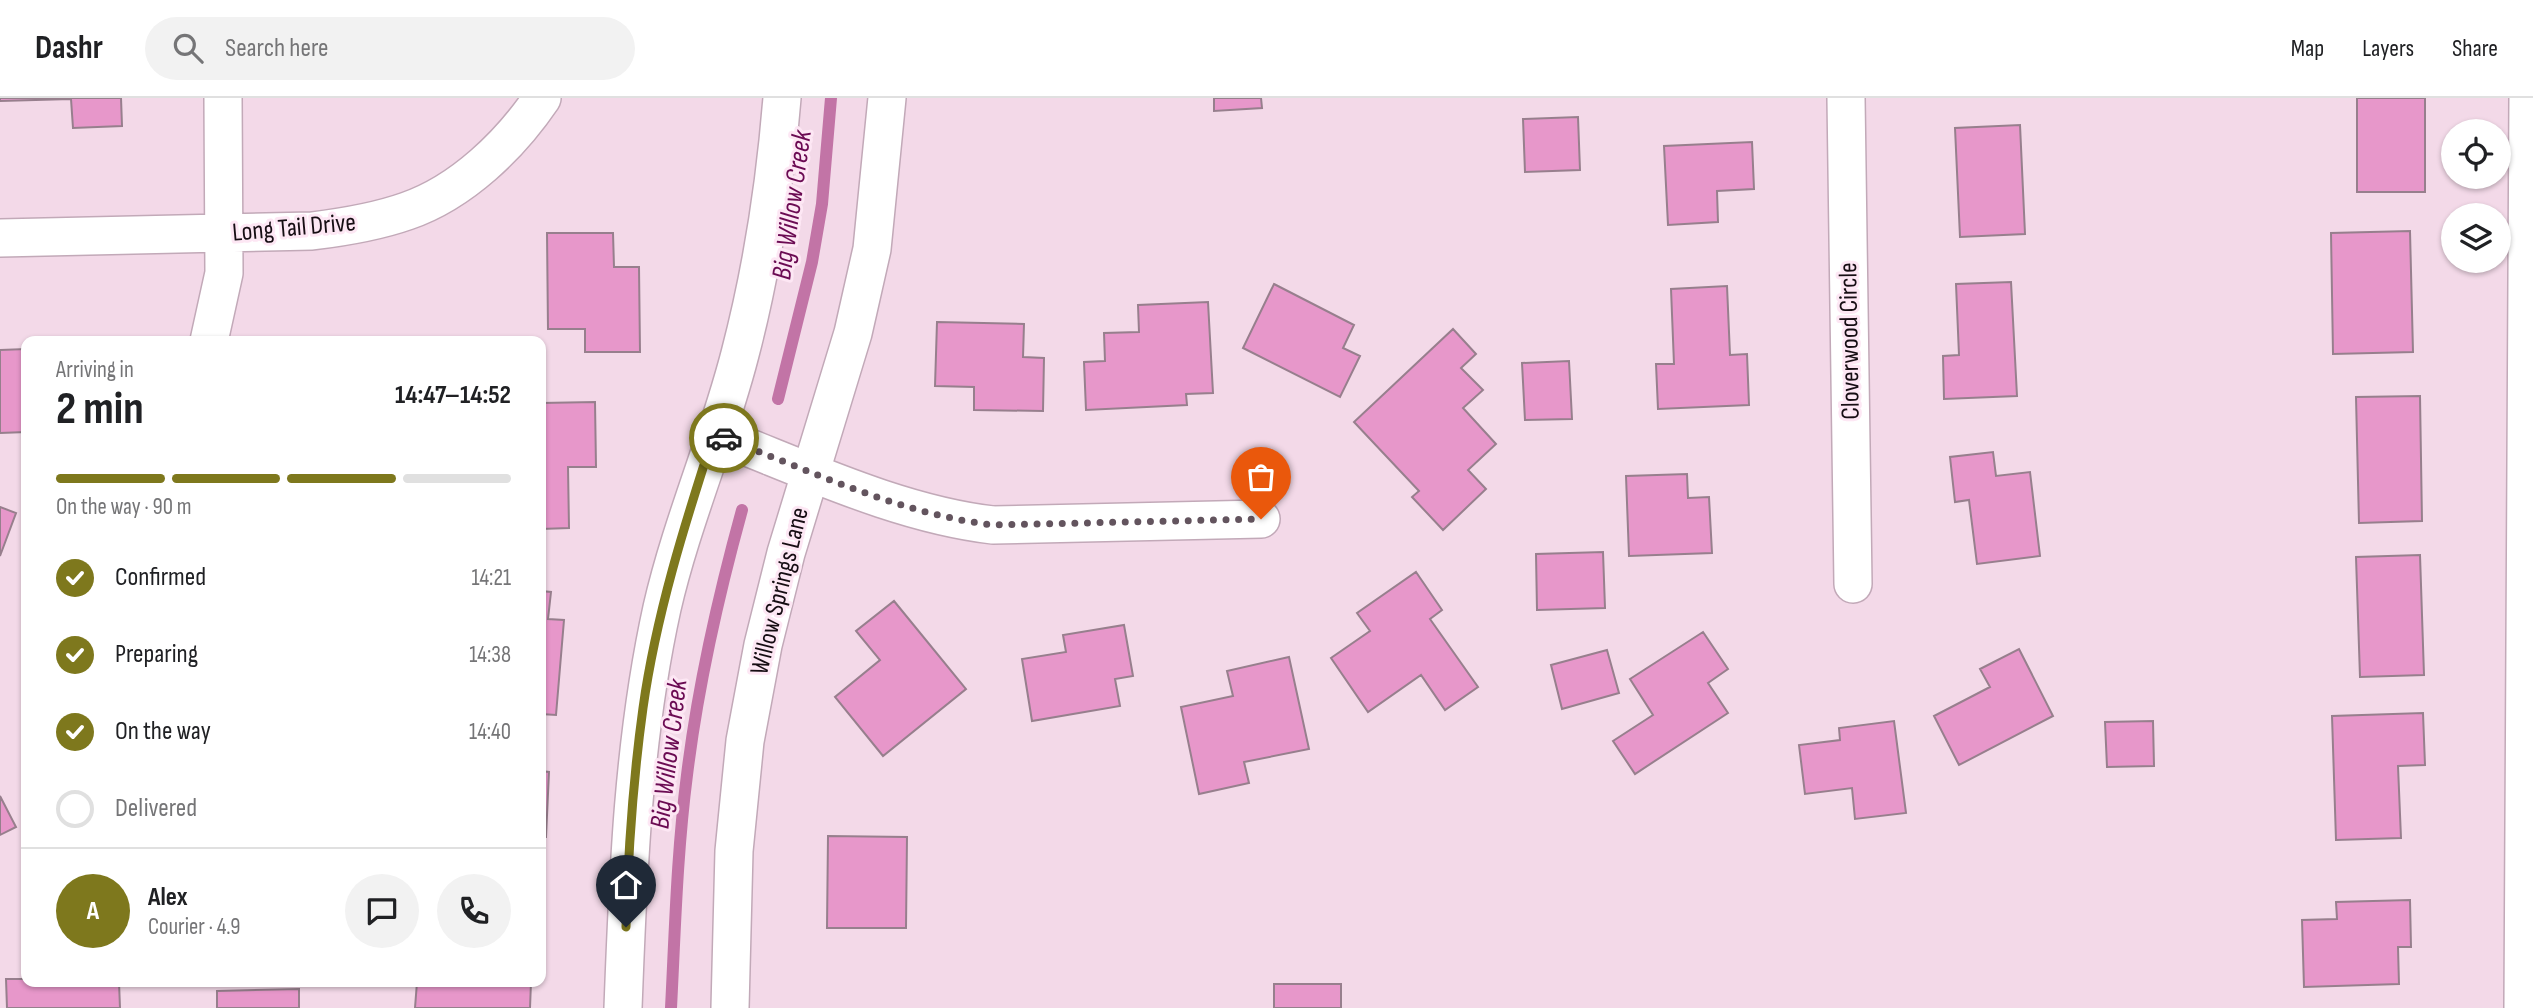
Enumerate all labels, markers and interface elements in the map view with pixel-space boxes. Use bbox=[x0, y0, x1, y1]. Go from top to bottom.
search box bbox=[145, 17, 635, 80]
text: Dashr bbox=[35, 28, 103, 68]
icon: search bbox=[169, 29, 207, 67]
text: Search here bbox=[225, 33, 328, 64]
text: Map bbox=[2291, 34, 2324, 63]
text: Layers bbox=[2362, 34, 2414, 63]
text: Share bbox=[2452, 34, 2498, 63]
map controls bbox=[2441, 119, 2511, 273]
button: locate bbox=[2441, 119, 2511, 189]
water label: Big Willow Creek bbox=[765, 127, 819, 282]
button: layers bbox=[2441, 203, 2511, 273]
street label: Long Tail Drive bbox=[231, 207, 357, 249]
street label: Cloverwood Circle bbox=[1833, 262, 1867, 420]
text: Arriving in bbox=[56, 356, 134, 384]
text: 14:47–14:52 bbox=[395, 380, 511, 411]
text: 2 min bbox=[56, 382, 144, 437]
courier bbox=[689, 403, 759, 473]
icon: car bbox=[705, 419, 743, 457]
pin bbox=[1231, 447, 1291, 519]
icon: bag bbox=[1242, 458, 1280, 496]
text: On the way · 90 m bbox=[56, 493, 191, 521]
street label: Willow Springs Lane bbox=[744, 504, 816, 678]
icon: check bbox=[56, 559, 94, 597]
text: Confirmed bbox=[115, 562, 206, 593]
text: 14:21 bbox=[471, 564, 511, 592]
icon: check bbox=[56, 636, 94, 674]
text: Preparing bbox=[115, 639, 198, 670]
text: 14:38 bbox=[469, 641, 511, 669]
water label: Big Willow Creek bbox=[643, 676, 695, 831]
icon: check bbox=[56, 713, 94, 751]
text: On the way bbox=[115, 716, 211, 747]
text: 14:40 bbox=[469, 718, 511, 746]
text: Delivered bbox=[115, 793, 197, 824]
pin bbox=[596, 855, 656, 927]
icon: home bbox=[607, 866, 645, 904]
button: chat bbox=[345, 874, 419, 948]
button: phone bbox=[437, 874, 511, 948]
text: Alex bbox=[148, 882, 188, 913]
text: A bbox=[87, 896, 99, 927]
text: Courier · 4.9 bbox=[148, 913, 240, 941]

